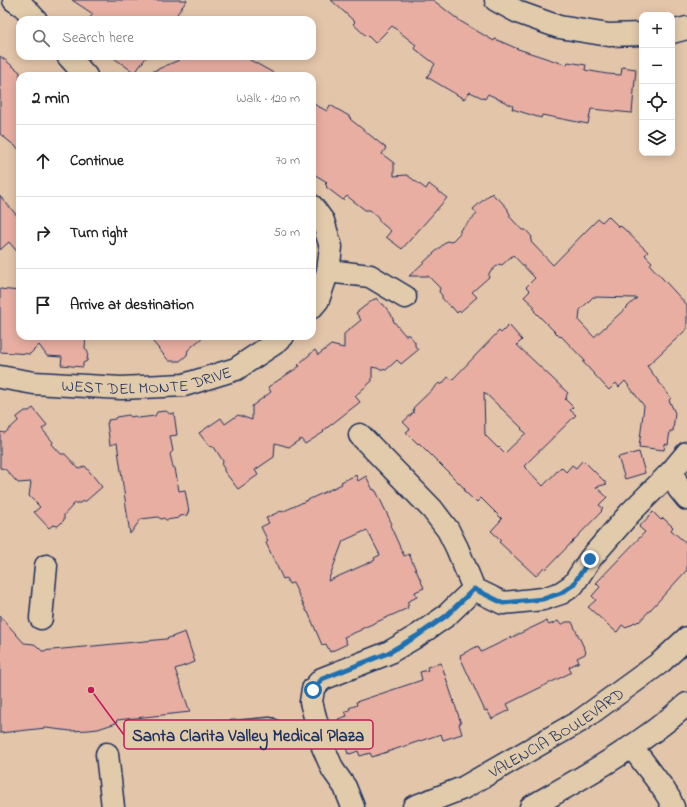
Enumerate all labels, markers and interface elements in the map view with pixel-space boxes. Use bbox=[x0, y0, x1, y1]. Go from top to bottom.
map controls bbox=[639, 12, 675, 156]
button: + bbox=[639, 12, 675, 48]
search box bbox=[16, 16, 316, 60]
icon: search bbox=[30, 27, 52, 49]
text: Search here bbox=[62, 27, 134, 49]
button: − bbox=[639, 48, 675, 84]
button: locate bbox=[639, 84, 675, 120]
text: 2 min bbox=[32, 86, 69, 111]
text: Walk · 120 m bbox=[236, 89, 300, 108]
button: layers bbox=[639, 120, 675, 156]
icon: ahead bbox=[32, 150, 54, 172]
text: Continue bbox=[70, 150, 124, 172]
text: 70 m bbox=[276, 151, 300, 170]
icon: right bbox=[32, 222, 54, 244]
text: Turn right bbox=[70, 222, 128, 244]
text: 50 m bbox=[274, 223, 300, 242]
icon: arrive bbox=[32, 294, 54, 316]
text: Arrive at destination bbox=[70, 294, 194, 316]
street label: WEST DEL MONTE DRIVE bbox=[61, 361, 235, 402]
route end bbox=[581, 550, 599, 568]
route start bbox=[304, 681, 322, 699]
street label: VALENCIA BOULEVARD bbox=[484, 683, 630, 785]
callout: Santa Clarita Valley Medical Plaza bbox=[124, 720, 373, 749]
text: Santa Clarita Valley Medical Plaza bbox=[132, 724, 364, 751]

